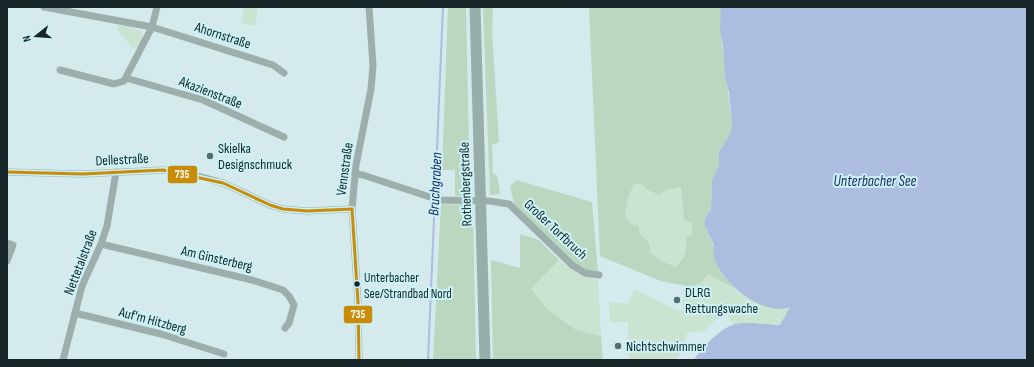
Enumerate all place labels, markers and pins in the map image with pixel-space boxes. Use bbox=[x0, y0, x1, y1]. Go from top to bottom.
place label: Skielka Designschmuck bbox=[218, 140, 293, 173]
marker: Skielka Designschmuck bbox=[205, 151, 215, 161]
place label: Unterbacher See/Strandbad Nord bbox=[364, 270, 452, 302]
marker: Unterbacher See/Strandbad Nord bbox=[352, 279, 362, 289]
place label: DLRG Rettungswache bbox=[685, 284, 758, 317]
marker: DLRG Rettungswache bbox=[672, 295, 682, 305]
place label: Nichtschwimmer bbox=[626, 338, 706, 355]
marker: Nichtschwimmer bbox=[613, 341, 623, 351]

